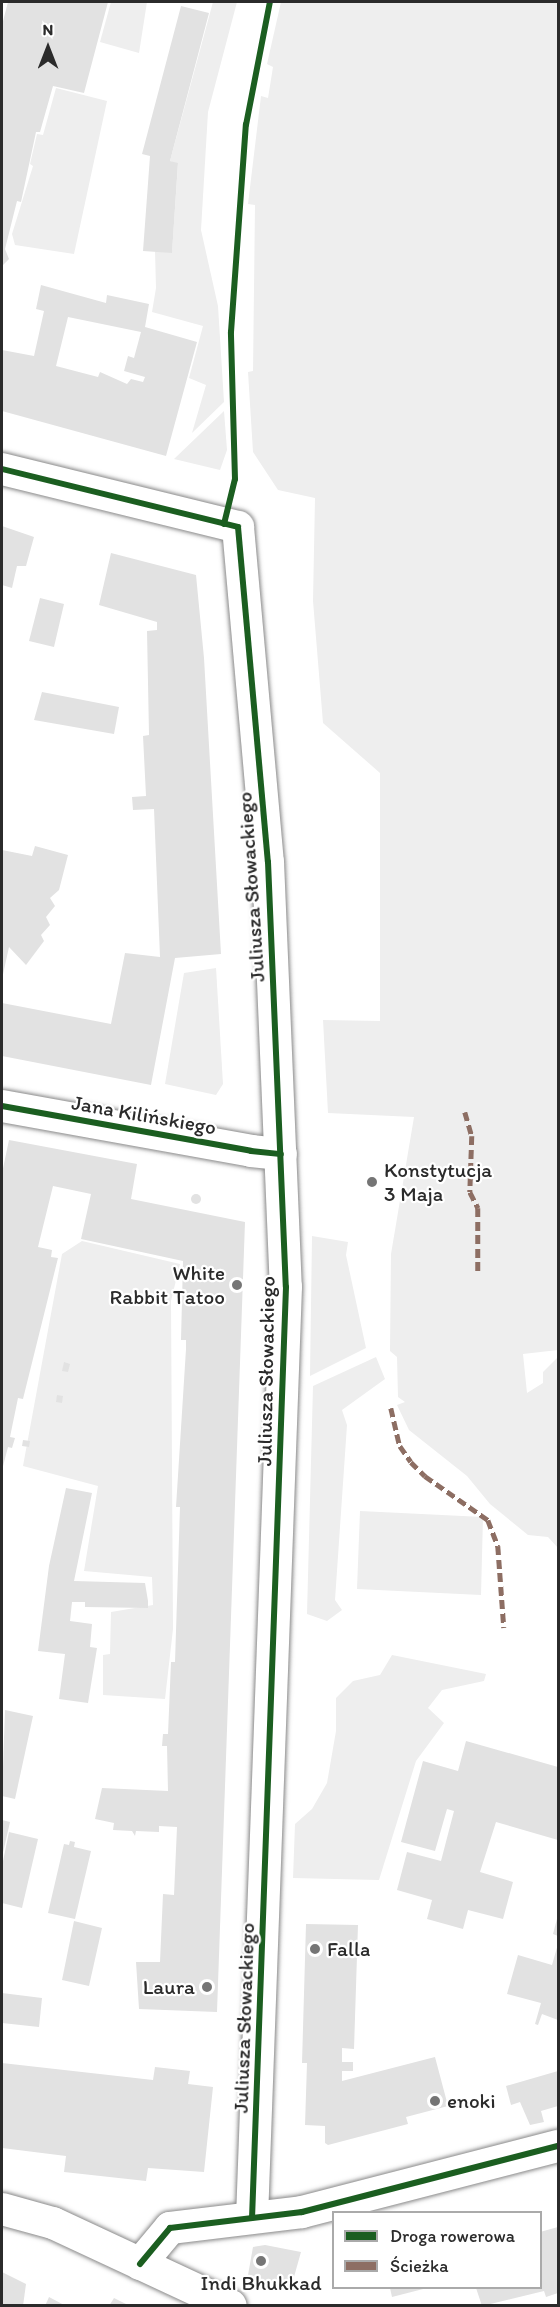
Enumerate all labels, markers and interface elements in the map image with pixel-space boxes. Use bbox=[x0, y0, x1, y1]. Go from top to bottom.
north arrow bbox=[18, 18, 78, 78]
text: N bbox=[43, 20, 53, 39]
street label: Juliusza Słowackiego bbox=[232, 791, 270, 983]
street label: Jana Kilińskiego bbox=[70, 1090, 218, 1140]
place label: Konstytucja 3 Maja bbox=[384, 1157, 492, 1207]
marker: Konstytucja 3 Maja bbox=[365, 1175, 379, 1189]
place label: White Rabbit Tatoo bbox=[112, 1260, 225, 1310]
street label: Juliusza Słowackiego bbox=[252, 1276, 280, 1466]
marker: White Rabbit Tatoo bbox=[230, 1278, 244, 1292]
street label: Juliusza Słowackiego bbox=[228, 1923, 260, 2113]
place label: Falla bbox=[327, 1936, 370, 1962]
marker: Falla bbox=[308, 1942, 322, 1956]
place label: Laura bbox=[143, 1974, 195, 2000]
marker: Laura bbox=[200, 1980, 214, 1994]
place label: enoki bbox=[447, 2088, 496, 2114]
marker: enoki bbox=[428, 2094, 442, 2108]
legend bbox=[332, 2211, 542, 2289]
text: Droga rowerowa bbox=[390, 2225, 515, 2247]
marker: Indi Bhukkad bbox=[254, 2254, 268, 2268]
text: Ścieżka bbox=[390, 2255, 449, 2277]
place label: Indi Bhukkad bbox=[200, 2270, 322, 2296]

